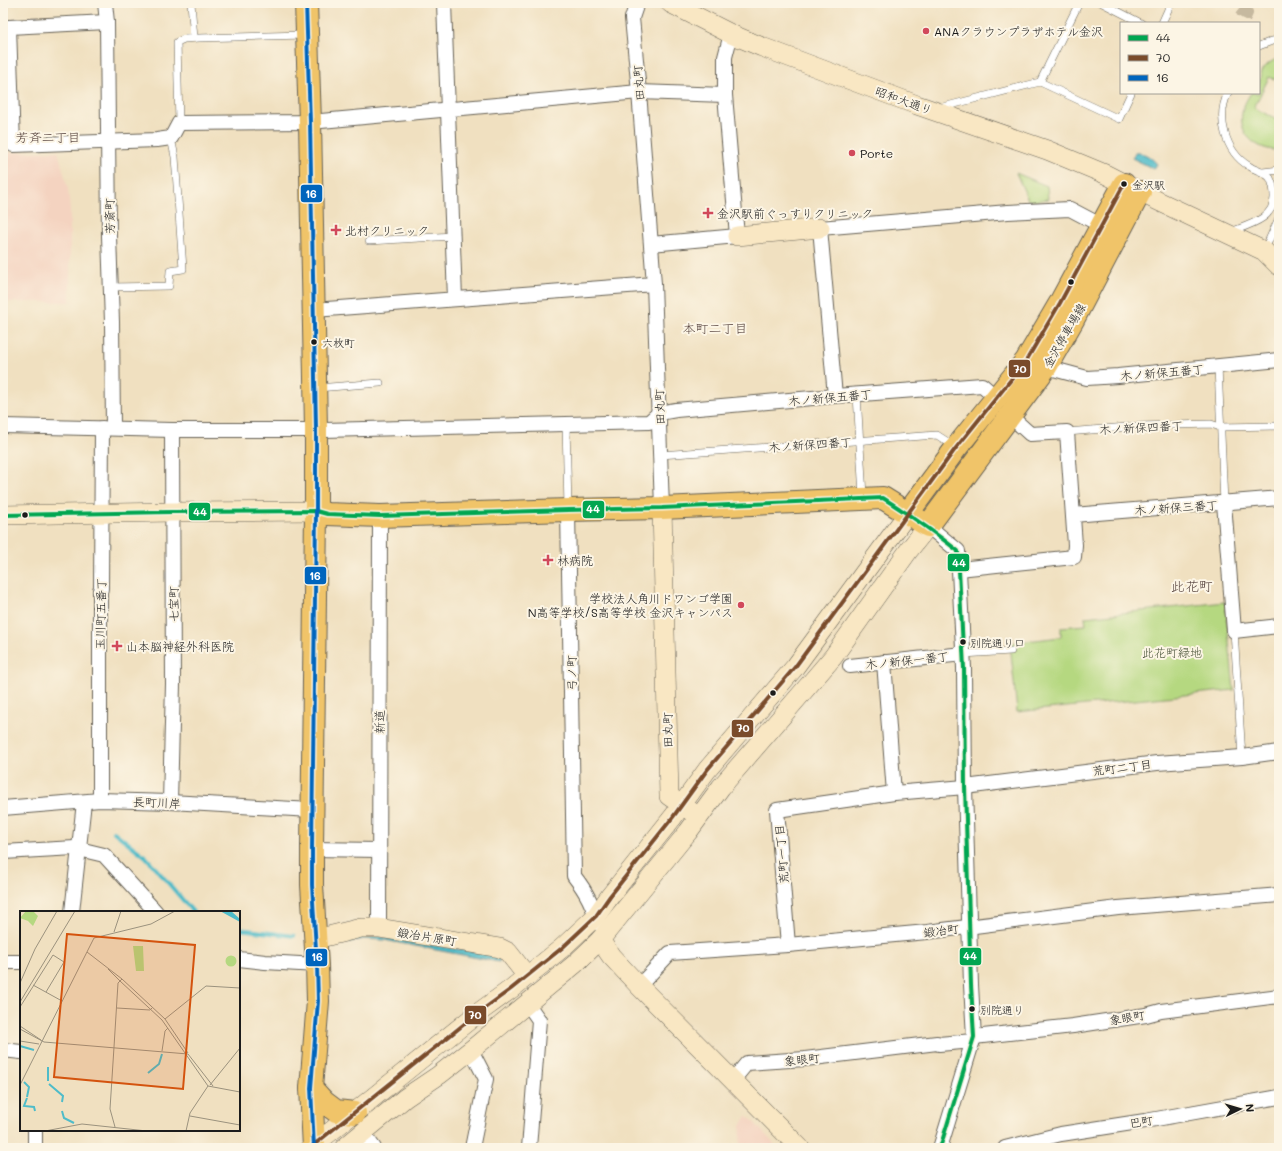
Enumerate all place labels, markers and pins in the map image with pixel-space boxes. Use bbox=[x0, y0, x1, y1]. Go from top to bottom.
place label: ANAクラウンプラザホテル金沢 bbox=[934, 23, 1103, 39]
marker: ANAクラウンプラザホテル金沢 bbox=[921, 26, 931, 36]
place label: Porte bbox=[860, 145, 893, 161]
marker: Porte bbox=[847, 148, 857, 158]
place label: 金沢駅 bbox=[1132, 177, 1165, 192]
marker: 金沢駅 bbox=[1119, 179, 1129, 189]
place label: 金沢駅前ぐっすりクリニック bbox=[717, 205, 873, 221]
marker: 金沢駅前ぐっすりクリニック bbox=[702, 207, 714, 219]
place label: 北村クリニック bbox=[345, 222, 429, 238]
marker: 北村クリニック bbox=[330, 224, 342, 236]
unlabelled marker bbox=[1066, 277, 1076, 287]
place label: 六枚町 bbox=[322, 335, 355, 350]
marker: 六枚町 bbox=[309, 337, 319, 347]
unlabelled marker bbox=[20, 510, 30, 520]
place label: 林病院 bbox=[557, 552, 593, 568]
marker: 林病院 bbox=[542, 554, 554, 566]
place label: 学校法人角川ドワンゴ学園 N高等学校/S高等学校 金沢キャンパス bbox=[528, 590, 733, 620]
marker: 学校法人角川ドワンゴ学園 N高等学校/S高等学校 金沢キャンパス bbox=[736, 600, 746, 610]
place label: 別院通り口 bbox=[970, 635, 1025, 650]
marker: 別院通り口 bbox=[958, 637, 968, 647]
place label: 山本脳神経外科医院 bbox=[126, 638, 234, 654]
marker: 山本脳神経外科医院 bbox=[111, 640, 123, 652]
unlabelled marker bbox=[768, 688, 778, 698]
place label: 別院通り bbox=[980, 1002, 1024, 1017]
marker: 別院通り bbox=[967, 1004, 977, 1014]

